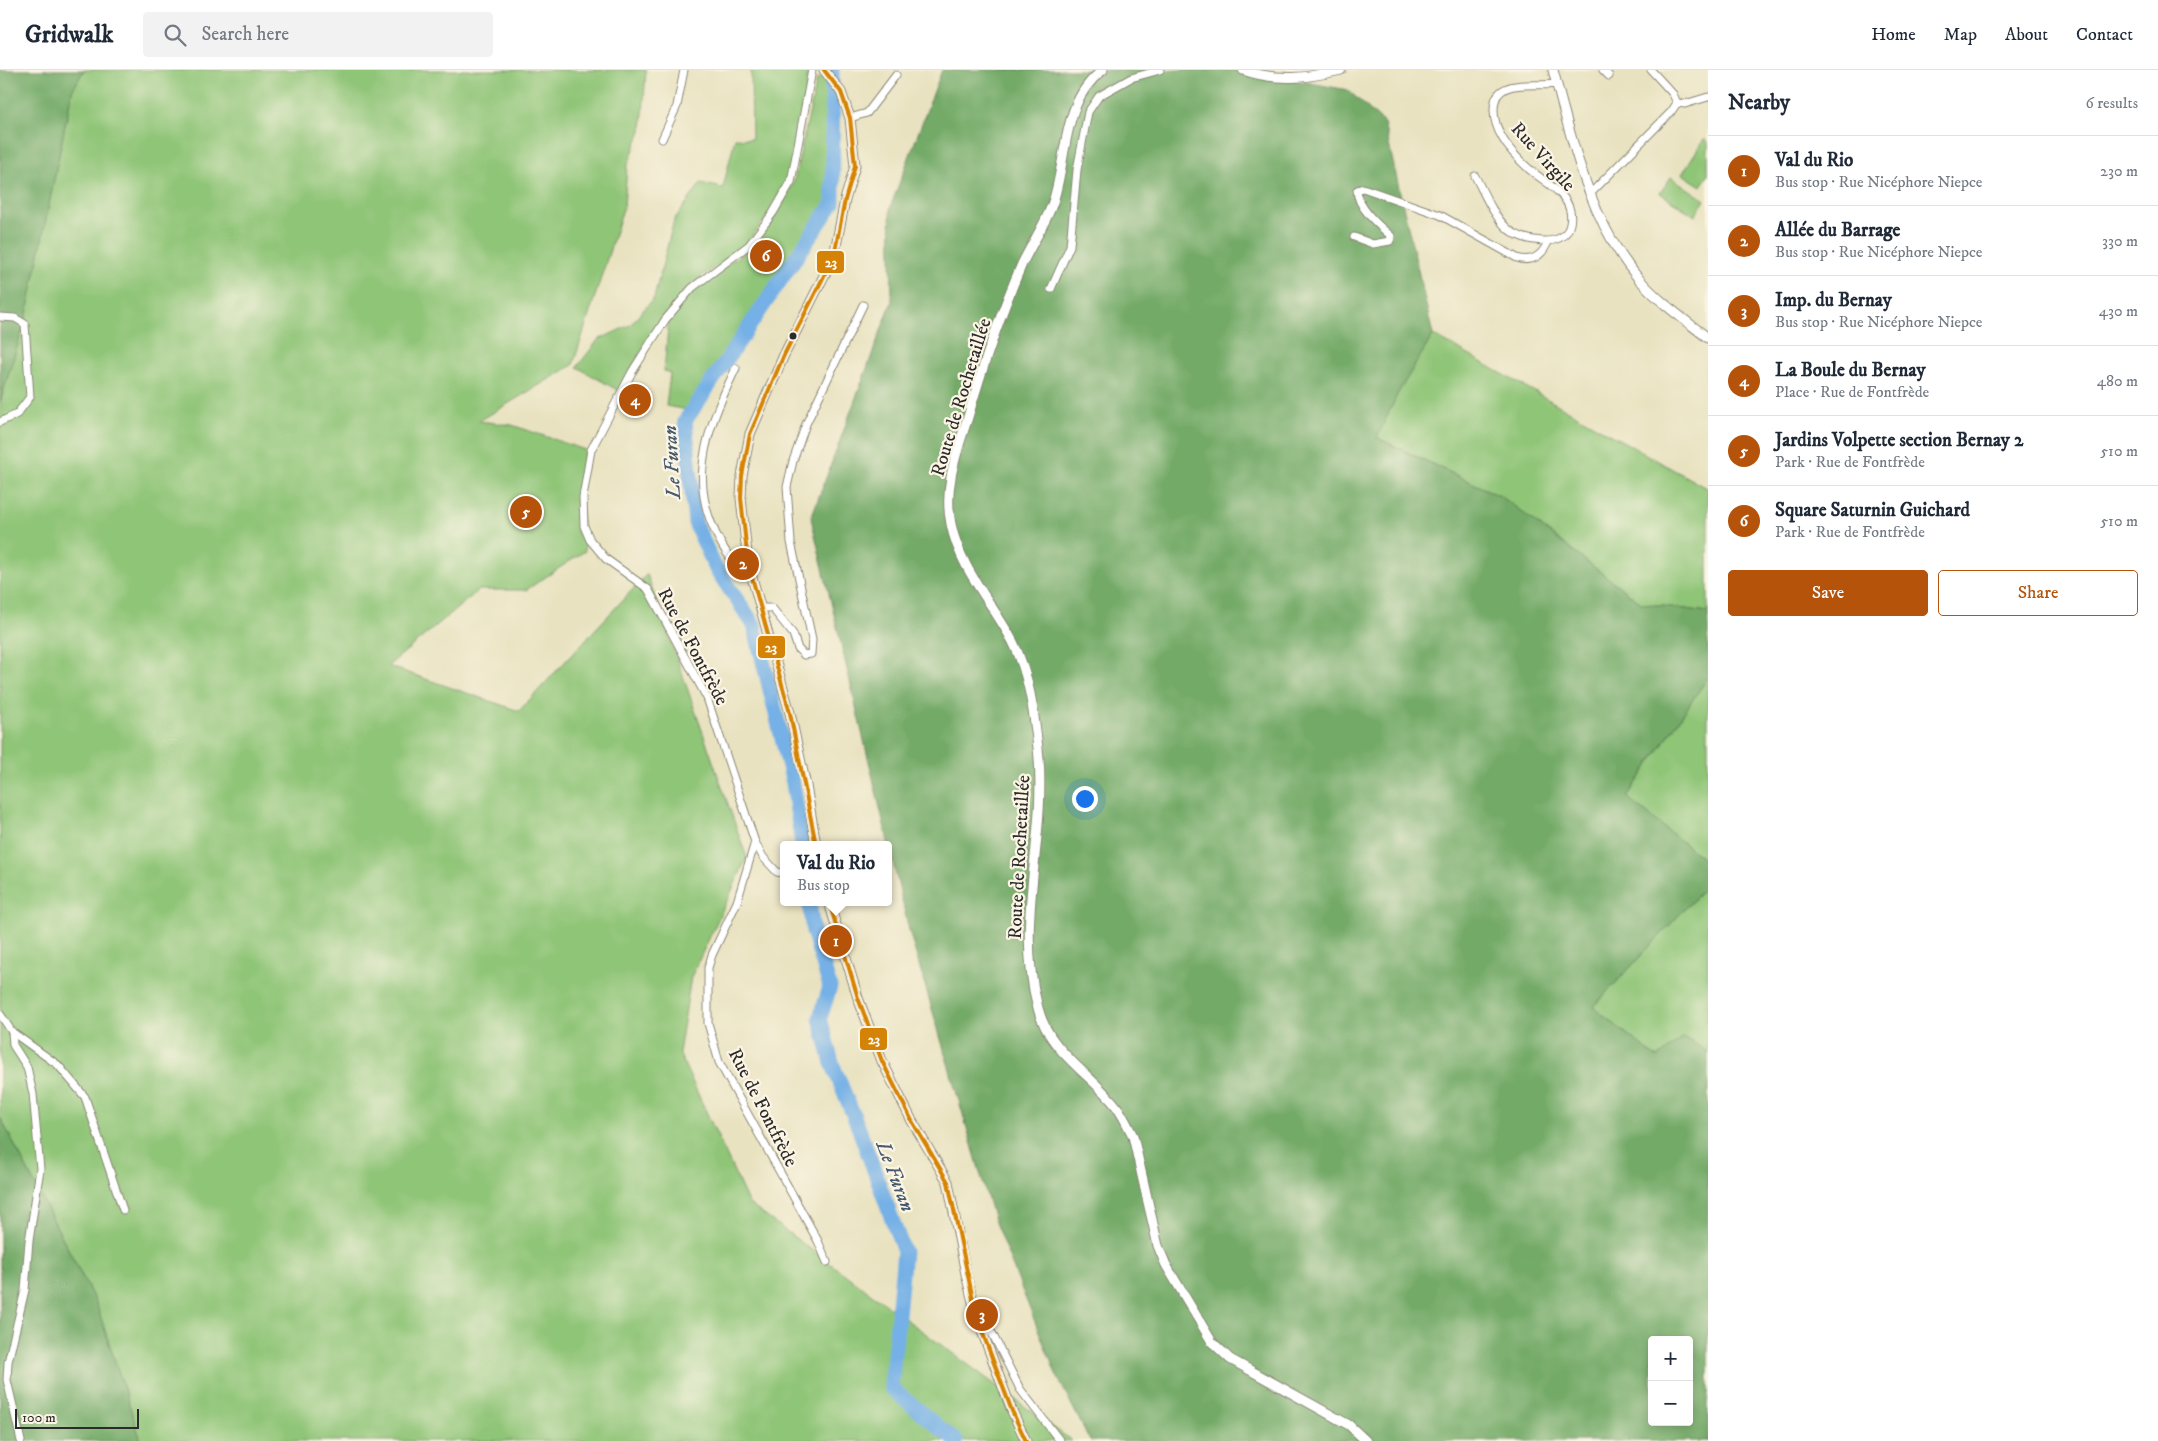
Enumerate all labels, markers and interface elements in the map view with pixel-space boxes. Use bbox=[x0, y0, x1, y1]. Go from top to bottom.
search box bbox=[143, 12, 493, 57]
text: Gridwalk bbox=[25, 20, 113, 50]
icon: search bbox=[161, 21, 189, 49]
text: Search here bbox=[201, 23, 289, 46]
text: Home bbox=[1871, 24, 1916, 46]
text: Map bbox=[1944, 24, 1977, 46]
text: About bbox=[2005, 24, 2048, 46]
text: Contact bbox=[2076, 24, 2133, 46]
text: Nearby bbox=[1728, 90, 1790, 116]
text: 6 results bbox=[2085, 93, 2138, 113]
street label: Rue Virgile bbox=[1506, 118, 1580, 196]
text: Val du Rio bbox=[1775, 149, 1853, 172]
text: 1 bbox=[1741, 161, 1747, 181]
text: 230 m bbox=[2100, 161, 2138, 181]
text: Bus stop · Rue Nicéphore Niepce bbox=[1775, 172, 1982, 192]
text: Allée du Barrage bbox=[1775, 219, 1900, 242]
text: 2 bbox=[1740, 231, 1748, 251]
text: 330 m bbox=[2102, 231, 2138, 251]
pin: 6 bbox=[750, 237, 782, 275]
text: Bus stop · Rue Nicéphore Niepce bbox=[1775, 242, 1982, 262]
line badge: 23 bbox=[816, 250, 845, 274]
text: 23 bbox=[825, 254, 837, 272]
text: Imp. du Bernay bbox=[1775, 289, 1892, 312]
text: 3 bbox=[1741, 301, 1747, 321]
text: 430 m bbox=[2099, 301, 2138, 321]
text: Bus stop · Rue Nicéphore Niepce bbox=[1775, 312, 1982, 332]
street label: Route de Rochetaillée bbox=[926, 315, 996, 479]
unlabelled marker bbox=[788, 331, 798, 341]
text: La Boule du Bernay bbox=[1775, 359, 1925, 382]
text: 4 bbox=[1739, 371, 1749, 391]
text: 480 m bbox=[2097, 371, 2138, 391]
pin: 4 bbox=[619, 381, 651, 419]
text: Place · Rue de Fontfrède bbox=[1775, 382, 1929, 402]
water label: Le Furan bbox=[658, 424, 687, 500]
text: Jardins Volpette section Bernay 2 bbox=[1775, 429, 2023, 452]
text: 5 bbox=[1740, 441, 1748, 461]
text: 510 m bbox=[2100, 441, 2138, 461]
text: Park · Rue de Fontfrède bbox=[1775, 452, 1925, 472]
pin: 5 bbox=[510, 493, 542, 531]
text: Square Saturnin Guichard bbox=[1775, 499, 1970, 522]
text: 6 bbox=[1740, 511, 1748, 531]
text: 510 m bbox=[2100, 511, 2138, 531]
text: Park · Rue de Fontfrède bbox=[1775, 522, 1925, 542]
pin: 2 bbox=[727, 545, 759, 583]
button: Save bbox=[1728, 570, 1928, 616]
button: Share bbox=[1938, 570, 2138, 616]
street label: Rue de Fontfrède bbox=[652, 584, 733, 709]
line badge: 23 bbox=[757, 635, 786, 659]
text: 23 bbox=[765, 639, 777, 657]
street label: Route de Rochetaillée bbox=[1004, 774, 1035, 940]
your location bbox=[1072, 786, 1098, 812]
popup bbox=[780, 841, 892, 906]
text: Val du Rio bbox=[797, 852, 875, 875]
text: Bus stop bbox=[797, 875, 850, 895]
pin: 1 bbox=[820, 922, 852, 960]
line badge: 23 bbox=[859, 1027, 888, 1051]
text: 23 bbox=[868, 1031, 880, 1049]
street label: Rue de Fontfrède bbox=[723, 1045, 802, 1171]
water label: Le Furan bbox=[869, 1137, 919, 1215]
pin: 3 bbox=[966, 1296, 998, 1334]
map controls bbox=[1648, 1336, 1693, 1426]
button: + bbox=[1648, 1336, 1693, 1381]
button: − bbox=[1648, 1381, 1693, 1426]
scale bar bbox=[15, 1406, 139, 1429]
text: 100 m bbox=[22, 1409, 56, 1427]

